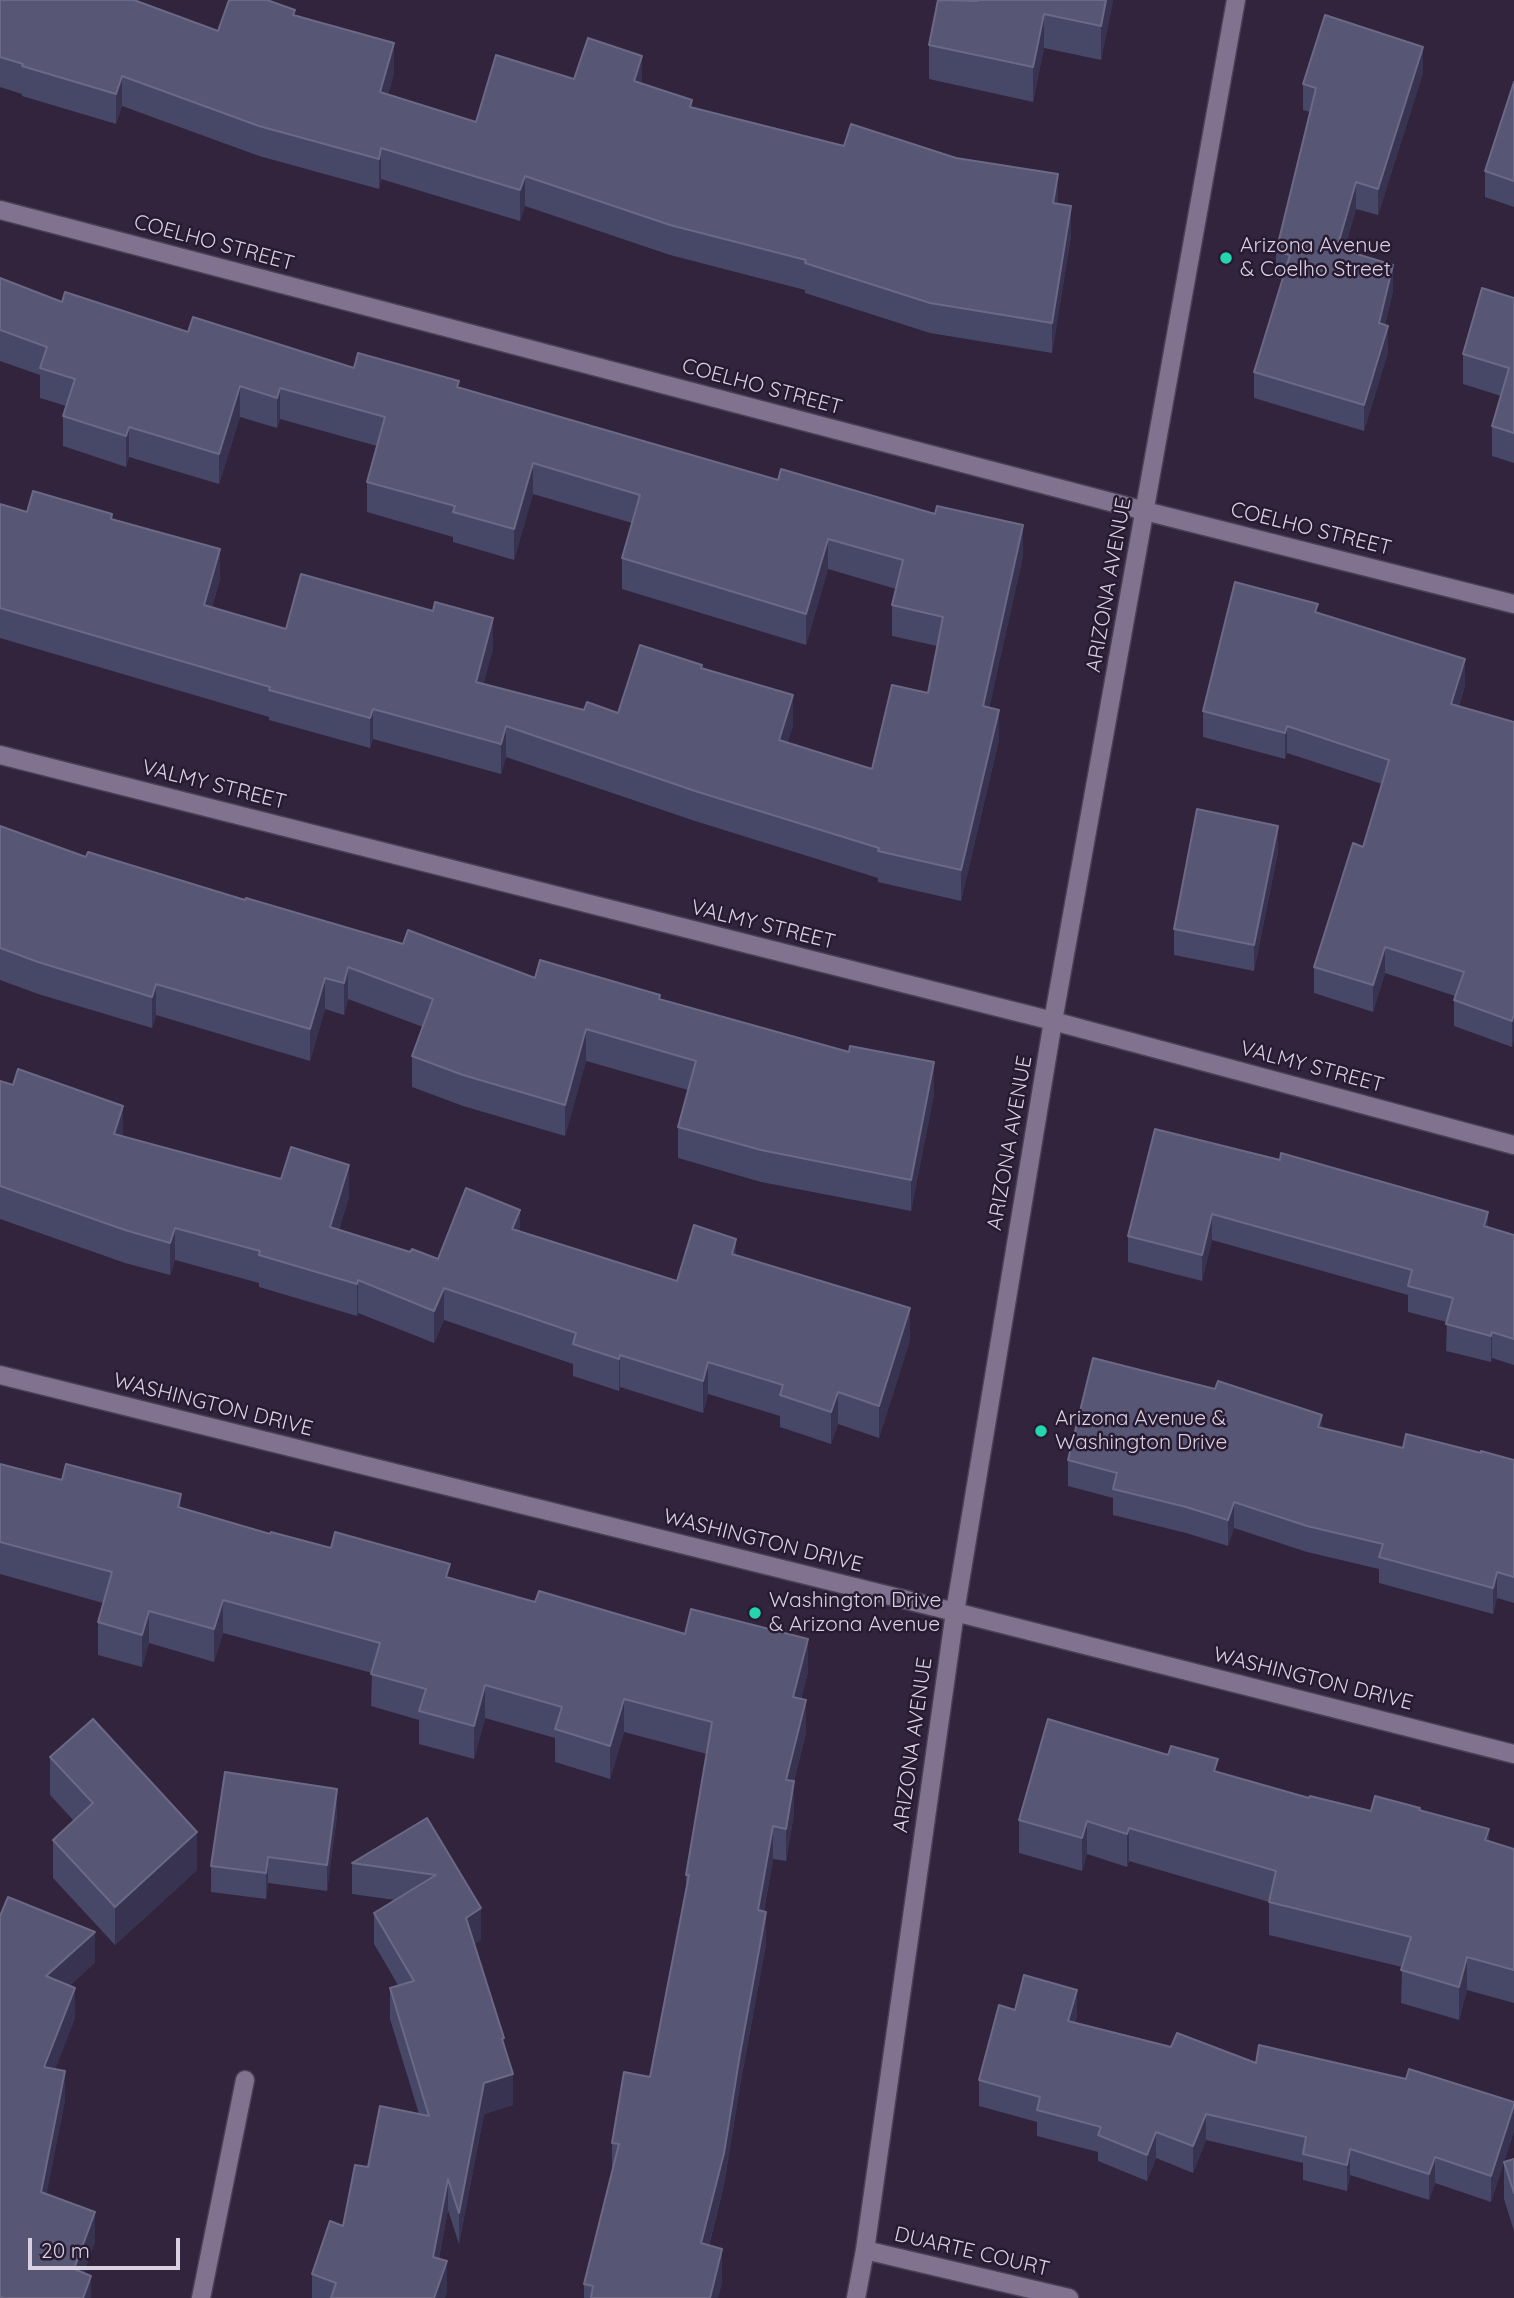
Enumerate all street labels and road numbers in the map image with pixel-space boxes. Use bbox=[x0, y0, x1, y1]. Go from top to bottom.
street label: COELHO STREET bbox=[131, 209, 297, 277]
street label: COELHO STREET bbox=[679, 353, 845, 421]
street label: ARIZONA AVENUE bbox=[1081, 496, 1137, 674]
street label: COELHO STREET bbox=[1228, 497, 1394, 561]
street label: VALMY STREET bbox=[139, 755, 289, 815]
street label: VALMY STREET bbox=[688, 895, 838, 955]
street label: VALMY STREET bbox=[1237, 1036, 1387, 1098]
street label: ARIZONA AVENUE bbox=[982, 1054, 1038, 1232]
street label: WASHINGTON DRIVE bbox=[111, 1368, 315, 1442]
street label: WASHINGTON DRIVE bbox=[661, 1504, 865, 1578]
street label: WASHINGTON DRIVE bbox=[1211, 1642, 1415, 1716]
street label: ARIZONA AVENUE bbox=[888, 1656, 938, 1834]
street label: DUARTE COURT bbox=[892, 2222, 1052, 2282]

